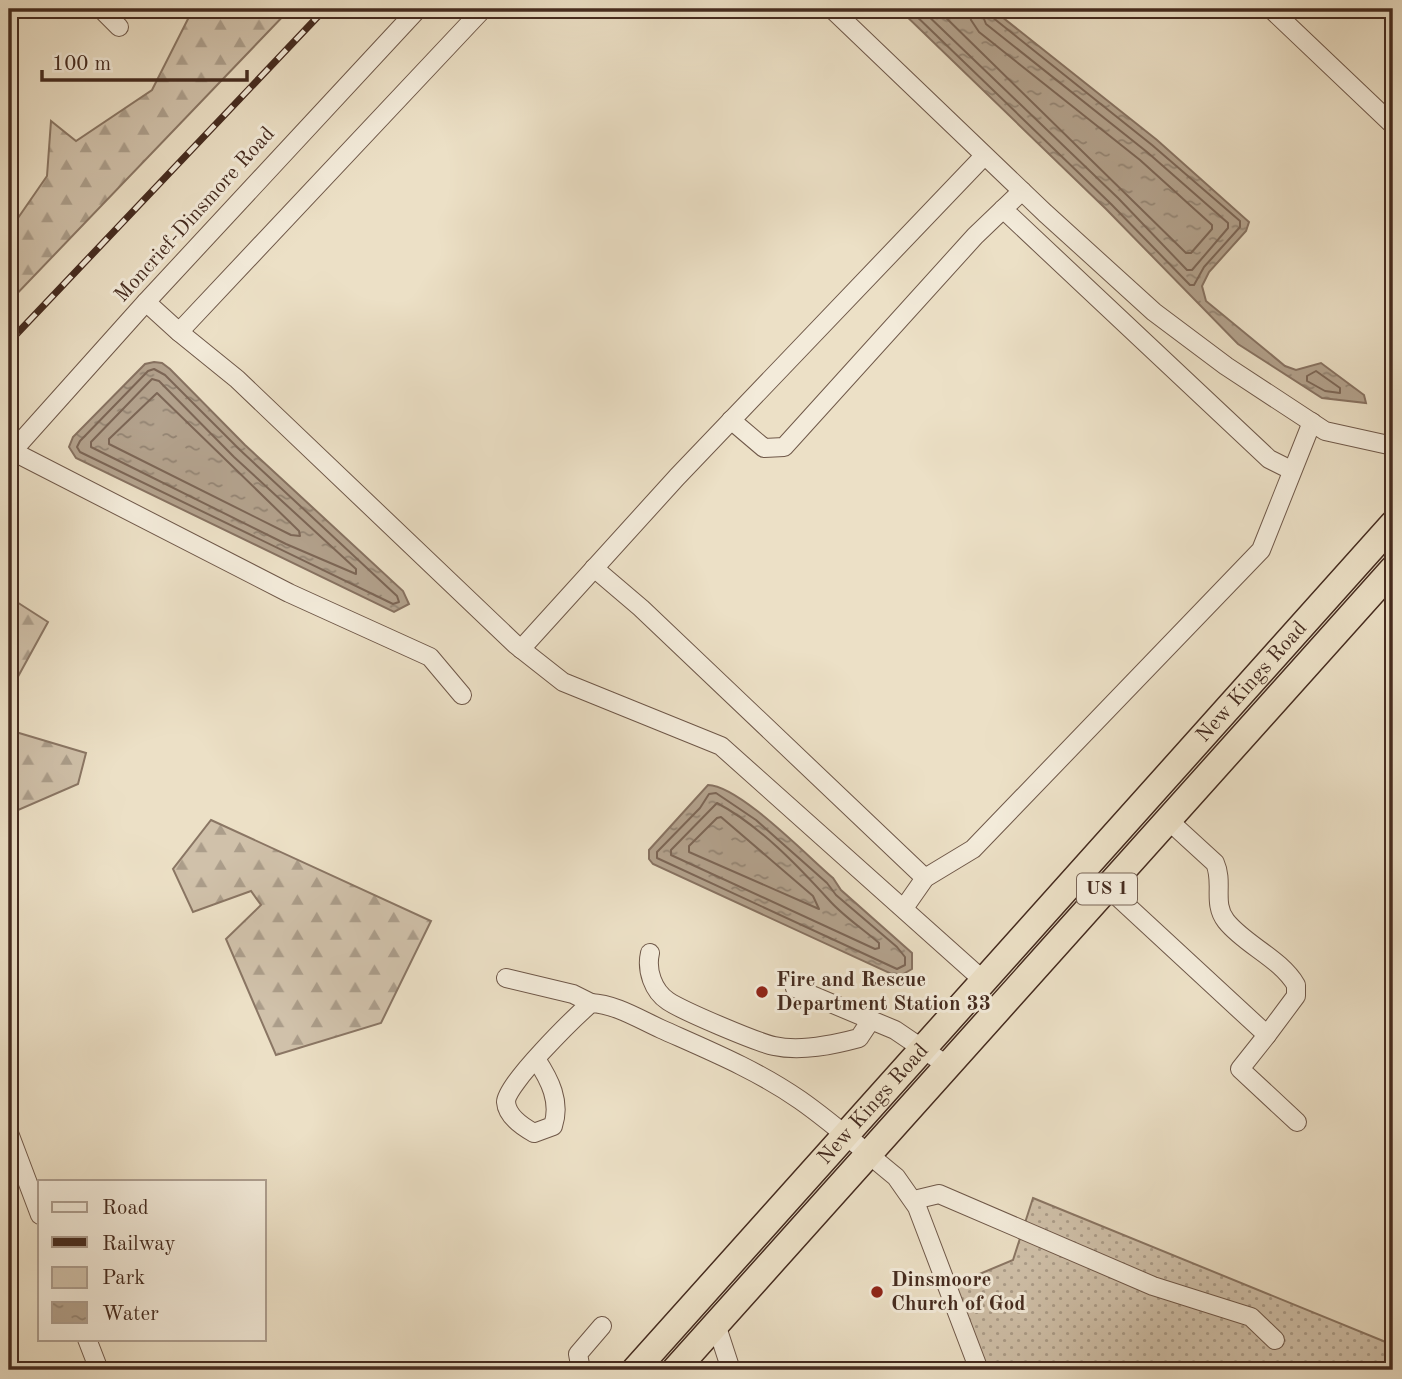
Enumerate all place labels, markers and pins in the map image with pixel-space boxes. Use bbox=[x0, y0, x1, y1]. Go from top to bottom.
place label: Fire and Rescue Department Station 33 bbox=[776, 970, 991, 1015]
marker: Fire and Rescue Department Station 33 bbox=[754, 984, 770, 1000]
place label: Dinsmoore Church of God bbox=[891, 1270, 1026, 1315]
marker: Dinsmoore Church of God bbox=[869, 1284, 885, 1300]

